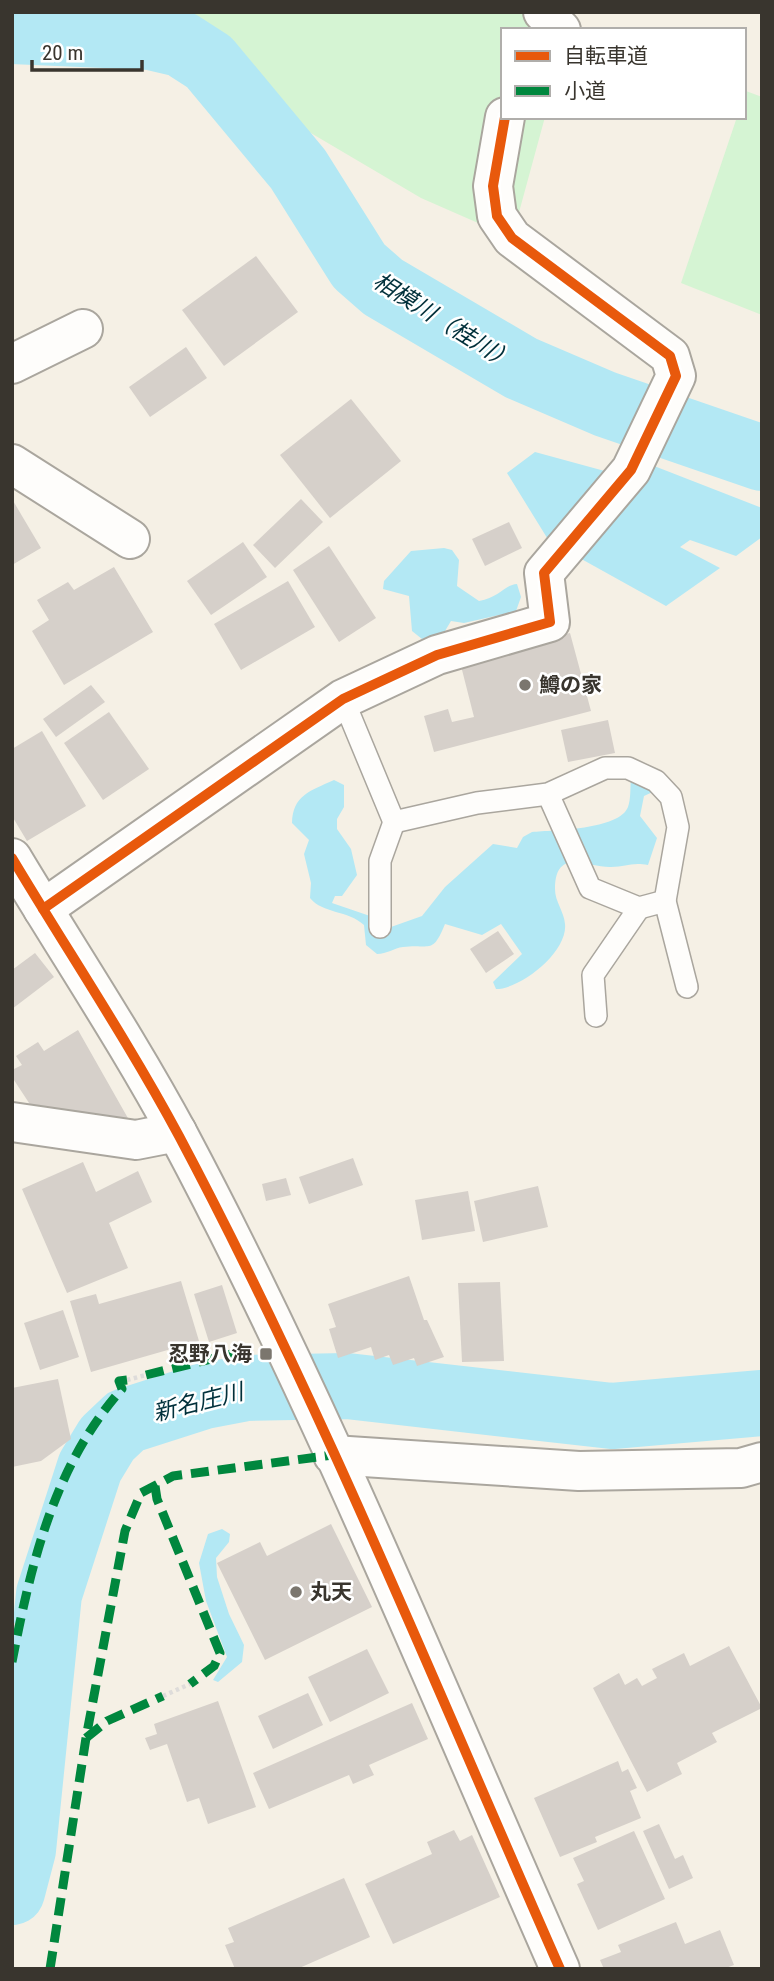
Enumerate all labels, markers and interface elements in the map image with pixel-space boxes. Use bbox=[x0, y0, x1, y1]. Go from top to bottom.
scale bar bbox=[32, 28, 142, 72]
legend bbox=[501, 28, 746, 119]
text: 20 m bbox=[42, 41, 83, 65]
text: 自転車道 bbox=[564, 44, 648, 68]
text: 小道 bbox=[564, 79, 606, 103]
water label: 相模川（桂川） bbox=[368, 267, 519, 376]
place label: 鱒の家 bbox=[539, 673, 602, 697]
marker: 鱒の家 bbox=[517, 677, 533, 693]
place label: 忍野八海 bbox=[168, 1342, 252, 1366]
marker: 忍野八海 bbox=[258, 1346, 274, 1362]
water label: 新名庄川 bbox=[150, 1378, 249, 1427]
place label: 丸天 bbox=[310, 1580, 352, 1604]
marker: 丸天 bbox=[288, 1584, 304, 1600]

